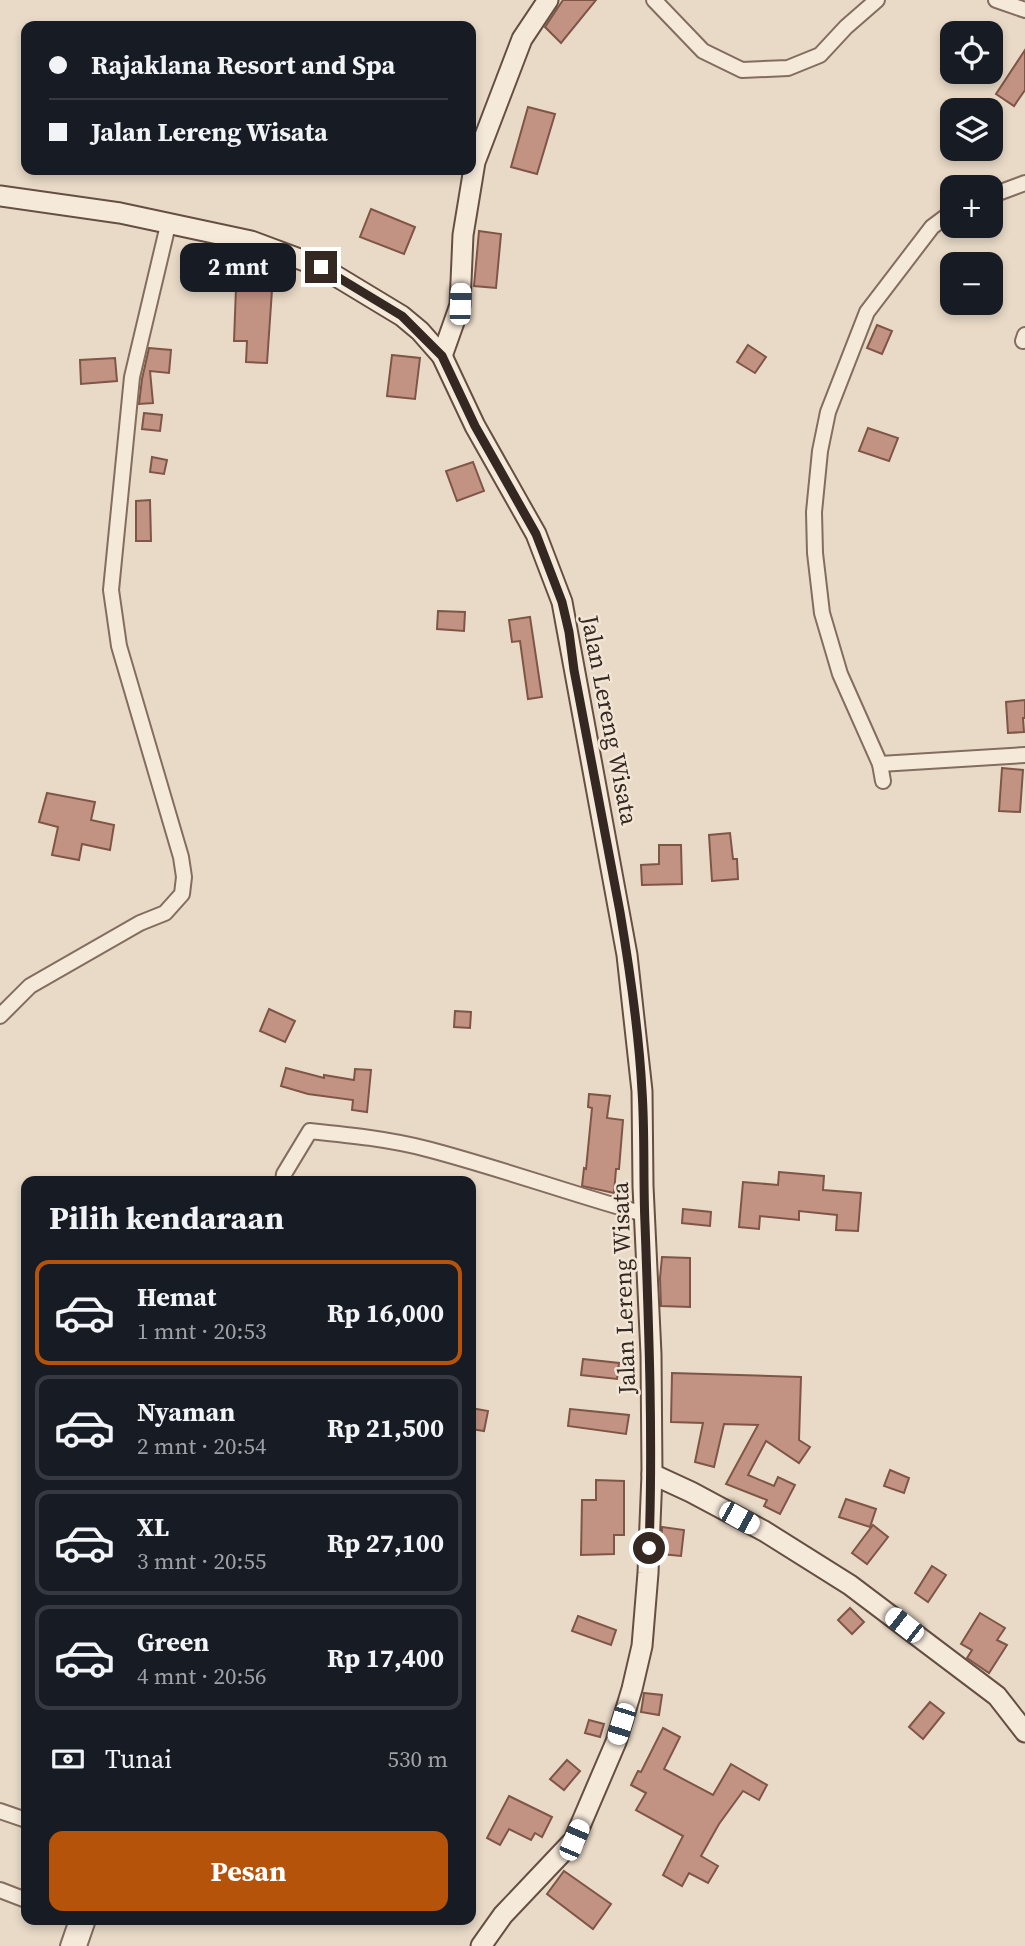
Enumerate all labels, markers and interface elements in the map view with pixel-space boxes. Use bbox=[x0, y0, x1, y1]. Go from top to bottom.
map controls bbox=[940, 21, 1003, 315]
button: locate bbox=[940, 21, 1003, 84]
text: Rajaklana Resort and Spa bbox=[91, 47, 395, 83]
button: layers bbox=[940, 98, 1003, 161]
text: Jalan Lereng Wisata bbox=[91, 114, 328, 150]
button: + bbox=[940, 175, 1003, 238]
callout: 2 mnt bbox=[181, 243, 296, 292]
text: 2 mnt bbox=[208, 251, 268, 283]
route end bbox=[305, 251, 337, 283]
button: − bbox=[940, 252, 1003, 315]
car bbox=[449, 283, 472, 325]
street label: Jalan Lereng Wisata bbox=[573, 612, 647, 828]
street label: Jalan Lereng Wisata bbox=[603, 1180, 643, 1396]
text: Pilih kendaraan bbox=[49, 1196, 284, 1240]
text: Hemat bbox=[137, 1279, 216, 1315]
icon: car bbox=[53, 1281, 116, 1344]
text: Rp 16,000 bbox=[327, 1295, 444, 1331]
text: 1 mnt · 20:53 bbox=[137, 1315, 266, 1347]
text: Nyaman bbox=[137, 1394, 235, 1430]
icon: car bbox=[53, 1396, 116, 1459]
text: Rp 21,500 bbox=[327, 1410, 444, 1446]
text: 2 mnt · 20:54 bbox=[137, 1430, 266, 1462]
car bbox=[716, 1499, 763, 1537]
text: XL bbox=[137, 1509, 169, 1545]
icon: car bbox=[53, 1511, 116, 1574]
text: Rp 27,100 bbox=[327, 1525, 444, 1561]
route start bbox=[633, 1532, 665, 1564]
text: 3 mnt · 20:55 bbox=[137, 1545, 266, 1577]
car bbox=[881, 1604, 928, 1646]
text: Green bbox=[137, 1624, 209, 1660]
icon: car bbox=[53, 1626, 116, 1689]
text: Rp 17,400 bbox=[327, 1640, 444, 1676]
text: 4 mnt · 20:56 bbox=[137, 1660, 266, 1692]
car bbox=[605, 1701, 638, 1747]
icon: cash bbox=[49, 1740, 87, 1778]
text: Tunai bbox=[105, 1741, 172, 1777]
text: 530 m bbox=[387, 1743, 448, 1775]
car bbox=[557, 1817, 592, 1863]
button: Pesan bbox=[49, 1831, 448, 1911]

